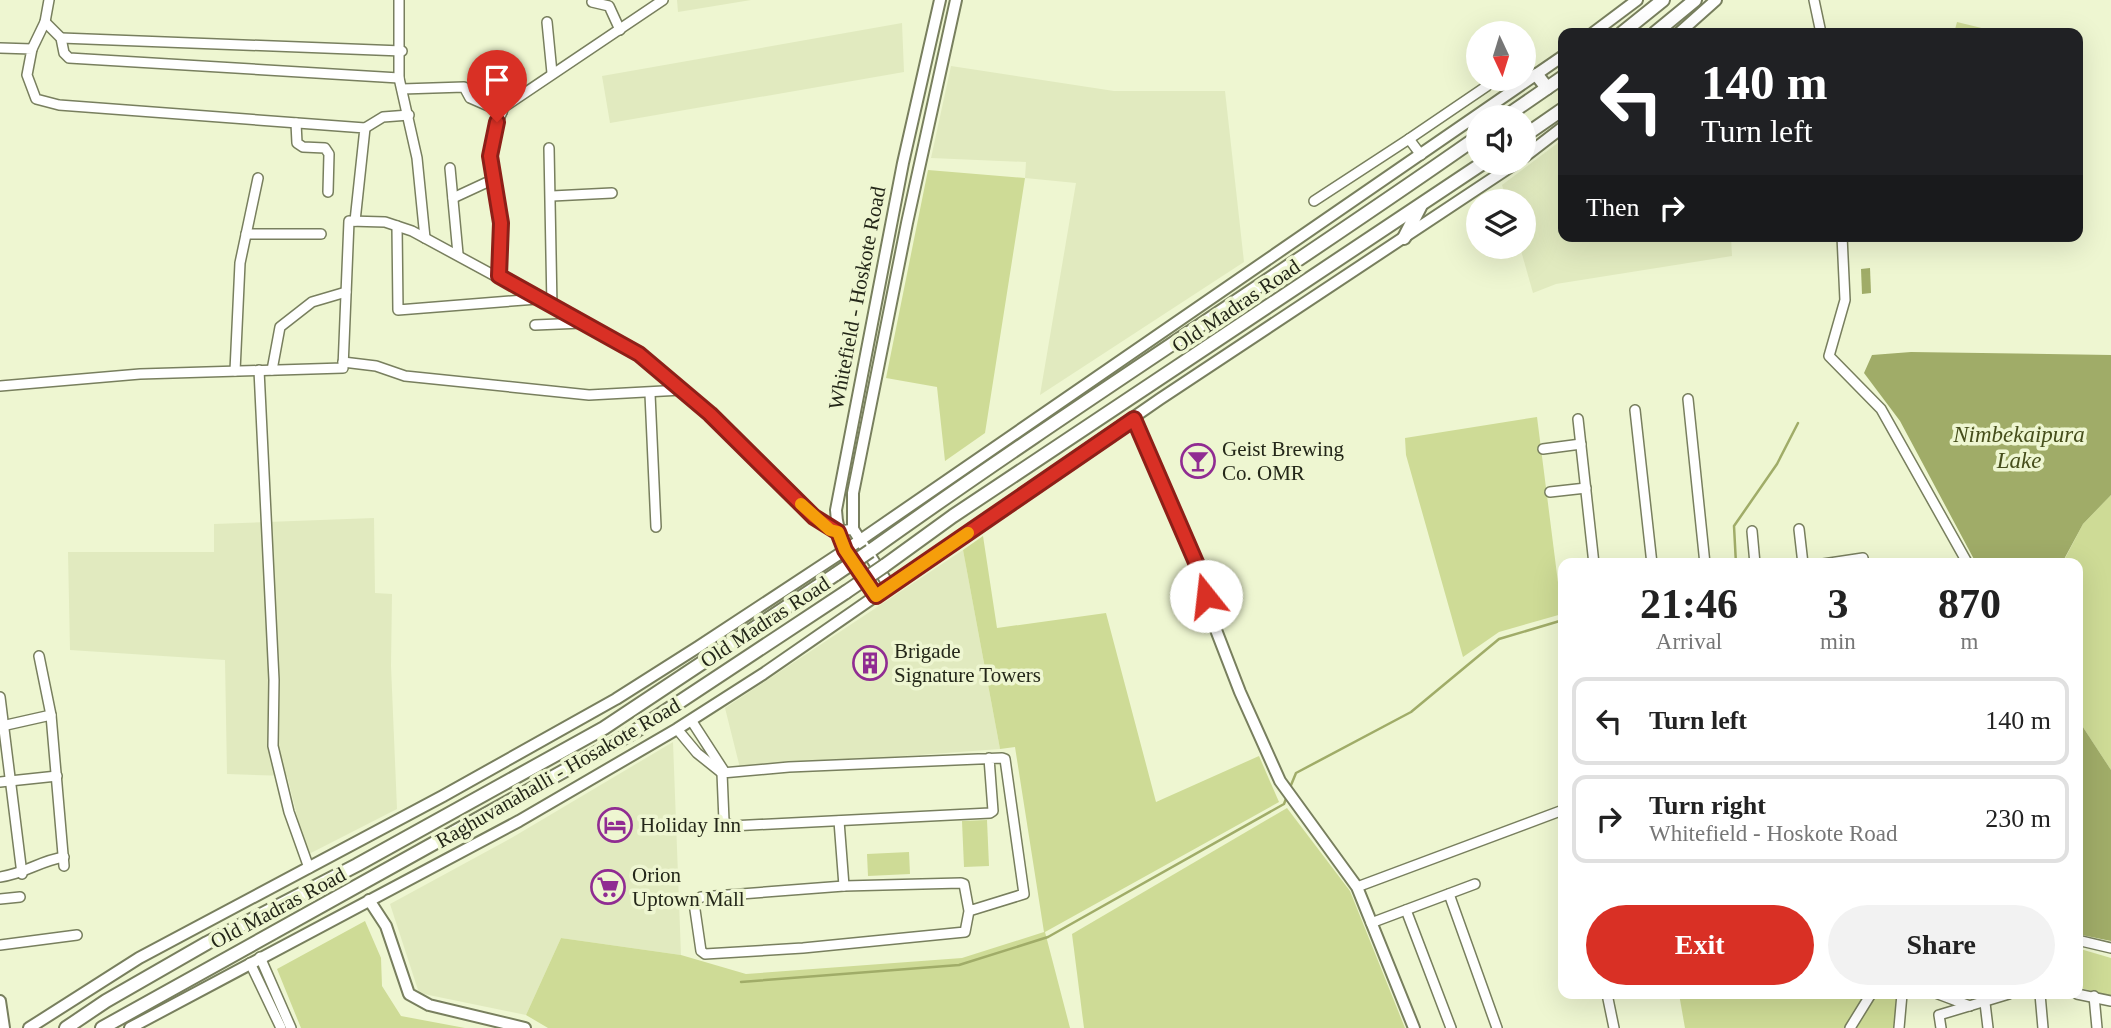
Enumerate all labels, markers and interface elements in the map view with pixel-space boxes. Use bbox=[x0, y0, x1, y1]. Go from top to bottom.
north arrow bbox=[1466, 21, 1536, 91]
map controls bbox=[1466, 21, 1536, 259]
pin bbox=[467, 50, 527, 122]
text: 140 m bbox=[1701, 55, 1828, 110]
icon: left bbox=[1586, 56, 1677, 147]
icon: arrive bbox=[478, 61, 516, 99]
button: sound bbox=[1466, 105, 1536, 175]
text: Turn left bbox=[1701, 113, 1813, 149]
street label: Whitefield - Hoskote Road bbox=[824, 184, 891, 412]
button: layers bbox=[1466, 189, 1536, 259]
icon: right bbox=[1653, 189, 1691, 227]
text: Then bbox=[1586, 193, 1639, 222]
street label: Old Madras Road bbox=[1167, 254, 1305, 358]
water label: Nimbekaipura Lake bbox=[1952, 422, 2085, 473]
place label: Geist Brewing Co. OMR bbox=[1222, 437, 1344, 485]
bar icon: Geist Brewing Co. OMR bbox=[1179, 442, 1217, 480]
position arrow bbox=[1169, 559, 1243, 633]
street label: Old Madras Road bbox=[696, 571, 835, 673]
text: 21:46 bbox=[1640, 581, 1738, 627]
text: 3 bbox=[1827, 581, 1848, 627]
text: 870 bbox=[1938, 581, 2001, 627]
text: Arrival bbox=[1656, 629, 1722, 654]
text: min bbox=[1820, 629, 1856, 654]
text: m bbox=[1960, 629, 1978, 654]
place label: Brigade Signature Towers bbox=[894, 639, 1041, 687]
building icon: Brigade Signature Towers bbox=[851, 644, 889, 682]
street label: Raghuvanahalli - Hosakote Road bbox=[432, 693, 685, 853]
icon: left bbox=[1590, 702, 1628, 740]
text: Turn left bbox=[1649, 706, 1747, 735]
text: 140 m bbox=[1985, 706, 2051, 735]
text: Turn right bbox=[1649, 791, 1766, 820]
icon: right bbox=[1590, 800, 1628, 838]
text: 230 m bbox=[1985, 804, 2051, 833]
hotel icon: Holiday Inn bbox=[596, 806, 634, 844]
place label: Holiday Inn bbox=[640, 813, 741, 837]
text: Whitefield - Hoskote Road bbox=[1649, 821, 1897, 846]
street label: Old Madras Road bbox=[206, 862, 350, 954]
place label: Orion Uptown Mall bbox=[632, 863, 745, 911]
supermarket icon: Orion Uptown Mall bbox=[589, 868, 627, 906]
button: Exit bbox=[1586, 905, 1814, 985]
button: Share bbox=[1828, 905, 2055, 985]

